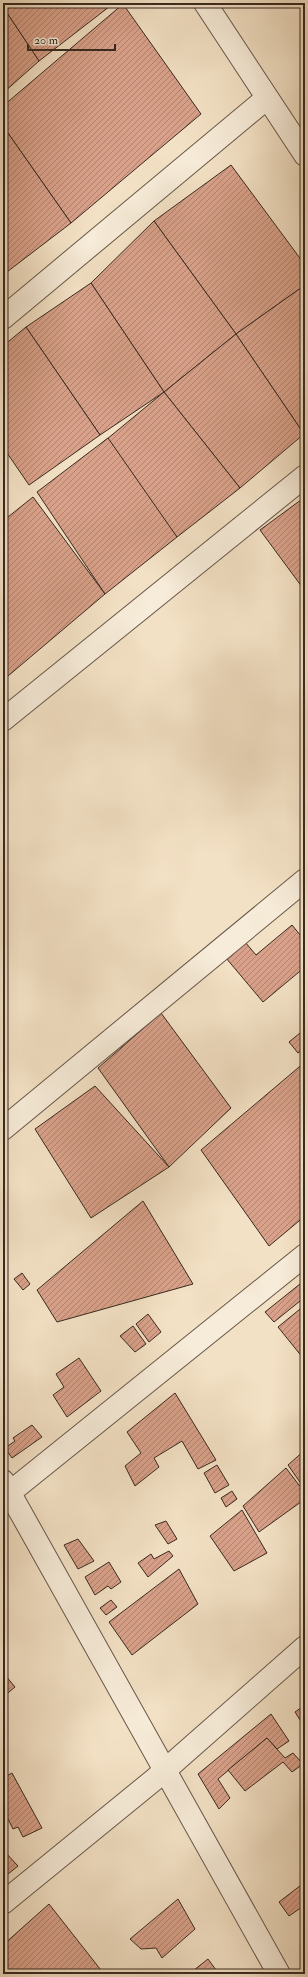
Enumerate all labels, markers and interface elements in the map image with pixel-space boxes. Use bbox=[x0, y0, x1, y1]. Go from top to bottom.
scale bar bbox=[28, 26, 115, 52]
text: 20 m bbox=[34, 33, 59, 48]

